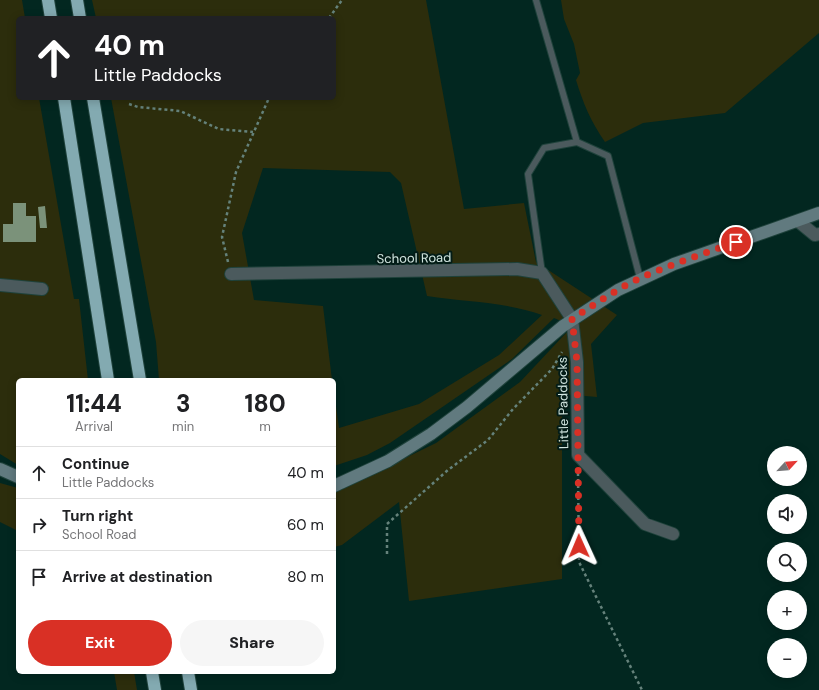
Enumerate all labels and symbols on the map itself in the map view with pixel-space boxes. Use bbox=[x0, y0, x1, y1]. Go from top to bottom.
pin bbox=[719, 225, 753, 259]
street label: School Road bbox=[377, 249, 451, 267]
street label: Little Paddocks bbox=[554, 357, 572, 449]
north arrow bbox=[767, 446, 807, 486]
position arrow bbox=[558, 525, 600, 567]

